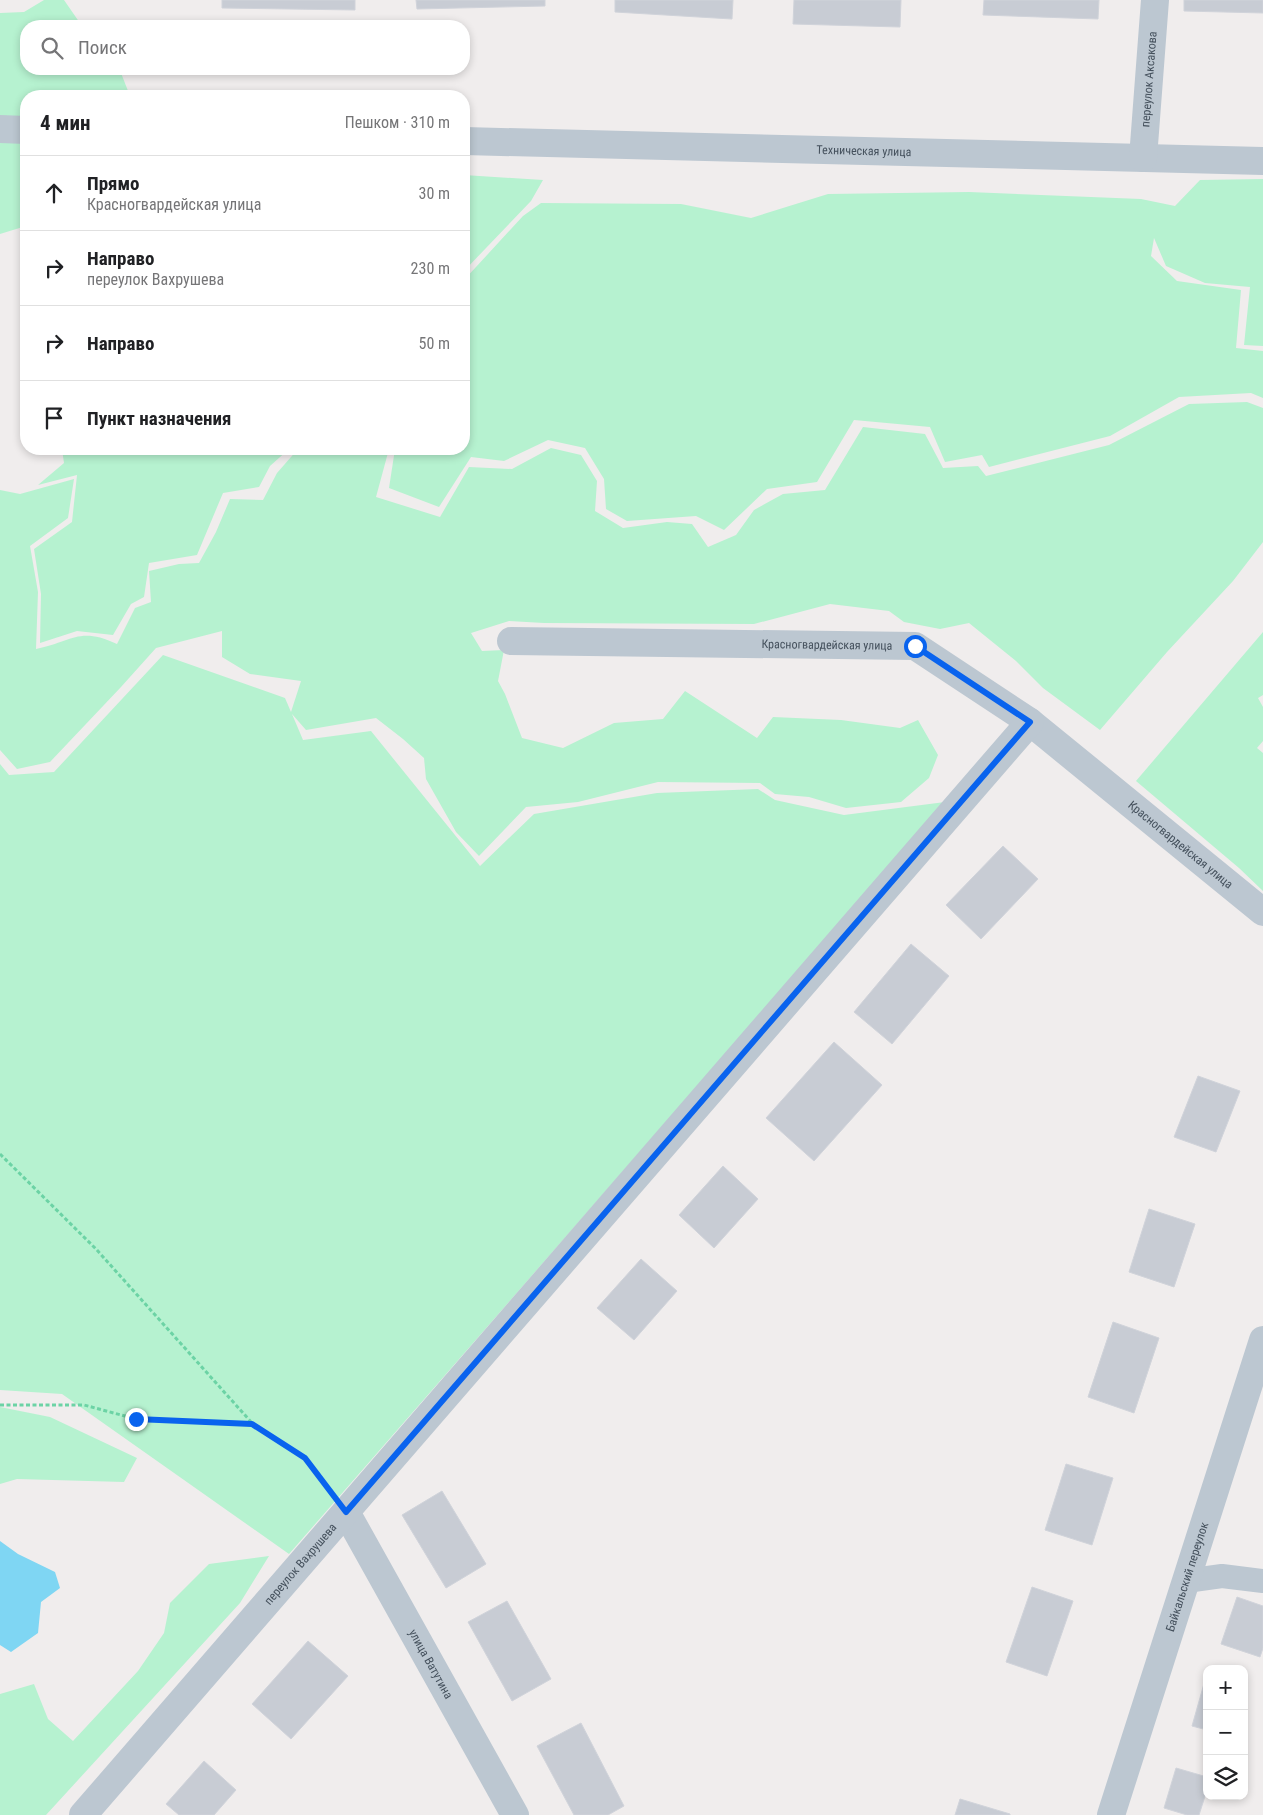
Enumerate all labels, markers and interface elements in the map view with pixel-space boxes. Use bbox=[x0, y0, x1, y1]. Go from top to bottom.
search box bbox=[20, 20, 470, 75]
street label: переулок Аксакова bbox=[1138, 31, 1160, 128]
icon: search bbox=[38, 34, 66, 62]
text: Поиск bbox=[78, 36, 127, 59]
text: 4 мин bbox=[40, 111, 90, 135]
text: Пешком · 310 m bbox=[345, 113, 450, 132]
street label: Техническая улица bbox=[816, 143, 912, 159]
text: Прямо bbox=[87, 172, 140, 195]
icon: ahead bbox=[40, 179, 68, 207]
text: 30 m bbox=[418, 184, 450, 203]
text: Красногвардейская улица bbox=[87, 195, 261, 214]
text: Направо bbox=[87, 247, 154, 270]
icon: right bbox=[40, 254, 68, 282]
text: 230 m bbox=[411, 259, 450, 278]
text: переулок Вахрушева bbox=[87, 270, 224, 289]
icon: right bbox=[40, 329, 68, 357]
text: Направо bbox=[87, 332, 154, 355]
text: 50 m bbox=[418, 334, 450, 353]
icon: arrive bbox=[40, 404, 68, 432]
text: Пункт назначения bbox=[87, 407, 231, 430]
route start bbox=[904, 635, 927, 658]
street label: Красногвардейская улица bbox=[761, 637, 893, 653]
street label: Красногвардейская улица bbox=[1125, 798, 1236, 892]
route end bbox=[125, 1408, 148, 1431]
street label: переулок Вахрушева bbox=[261, 1520, 340, 1608]
street label: Байкальский переулок bbox=[1163, 1520, 1211, 1633]
street label: улица Ватутина bbox=[406, 1627, 456, 1701]
map controls bbox=[1203, 1665, 1248, 1800]
button: + bbox=[1203, 1665, 1248, 1710]
button: − bbox=[1203, 1710, 1248, 1755]
button: layers bbox=[1203, 1755, 1248, 1800]

